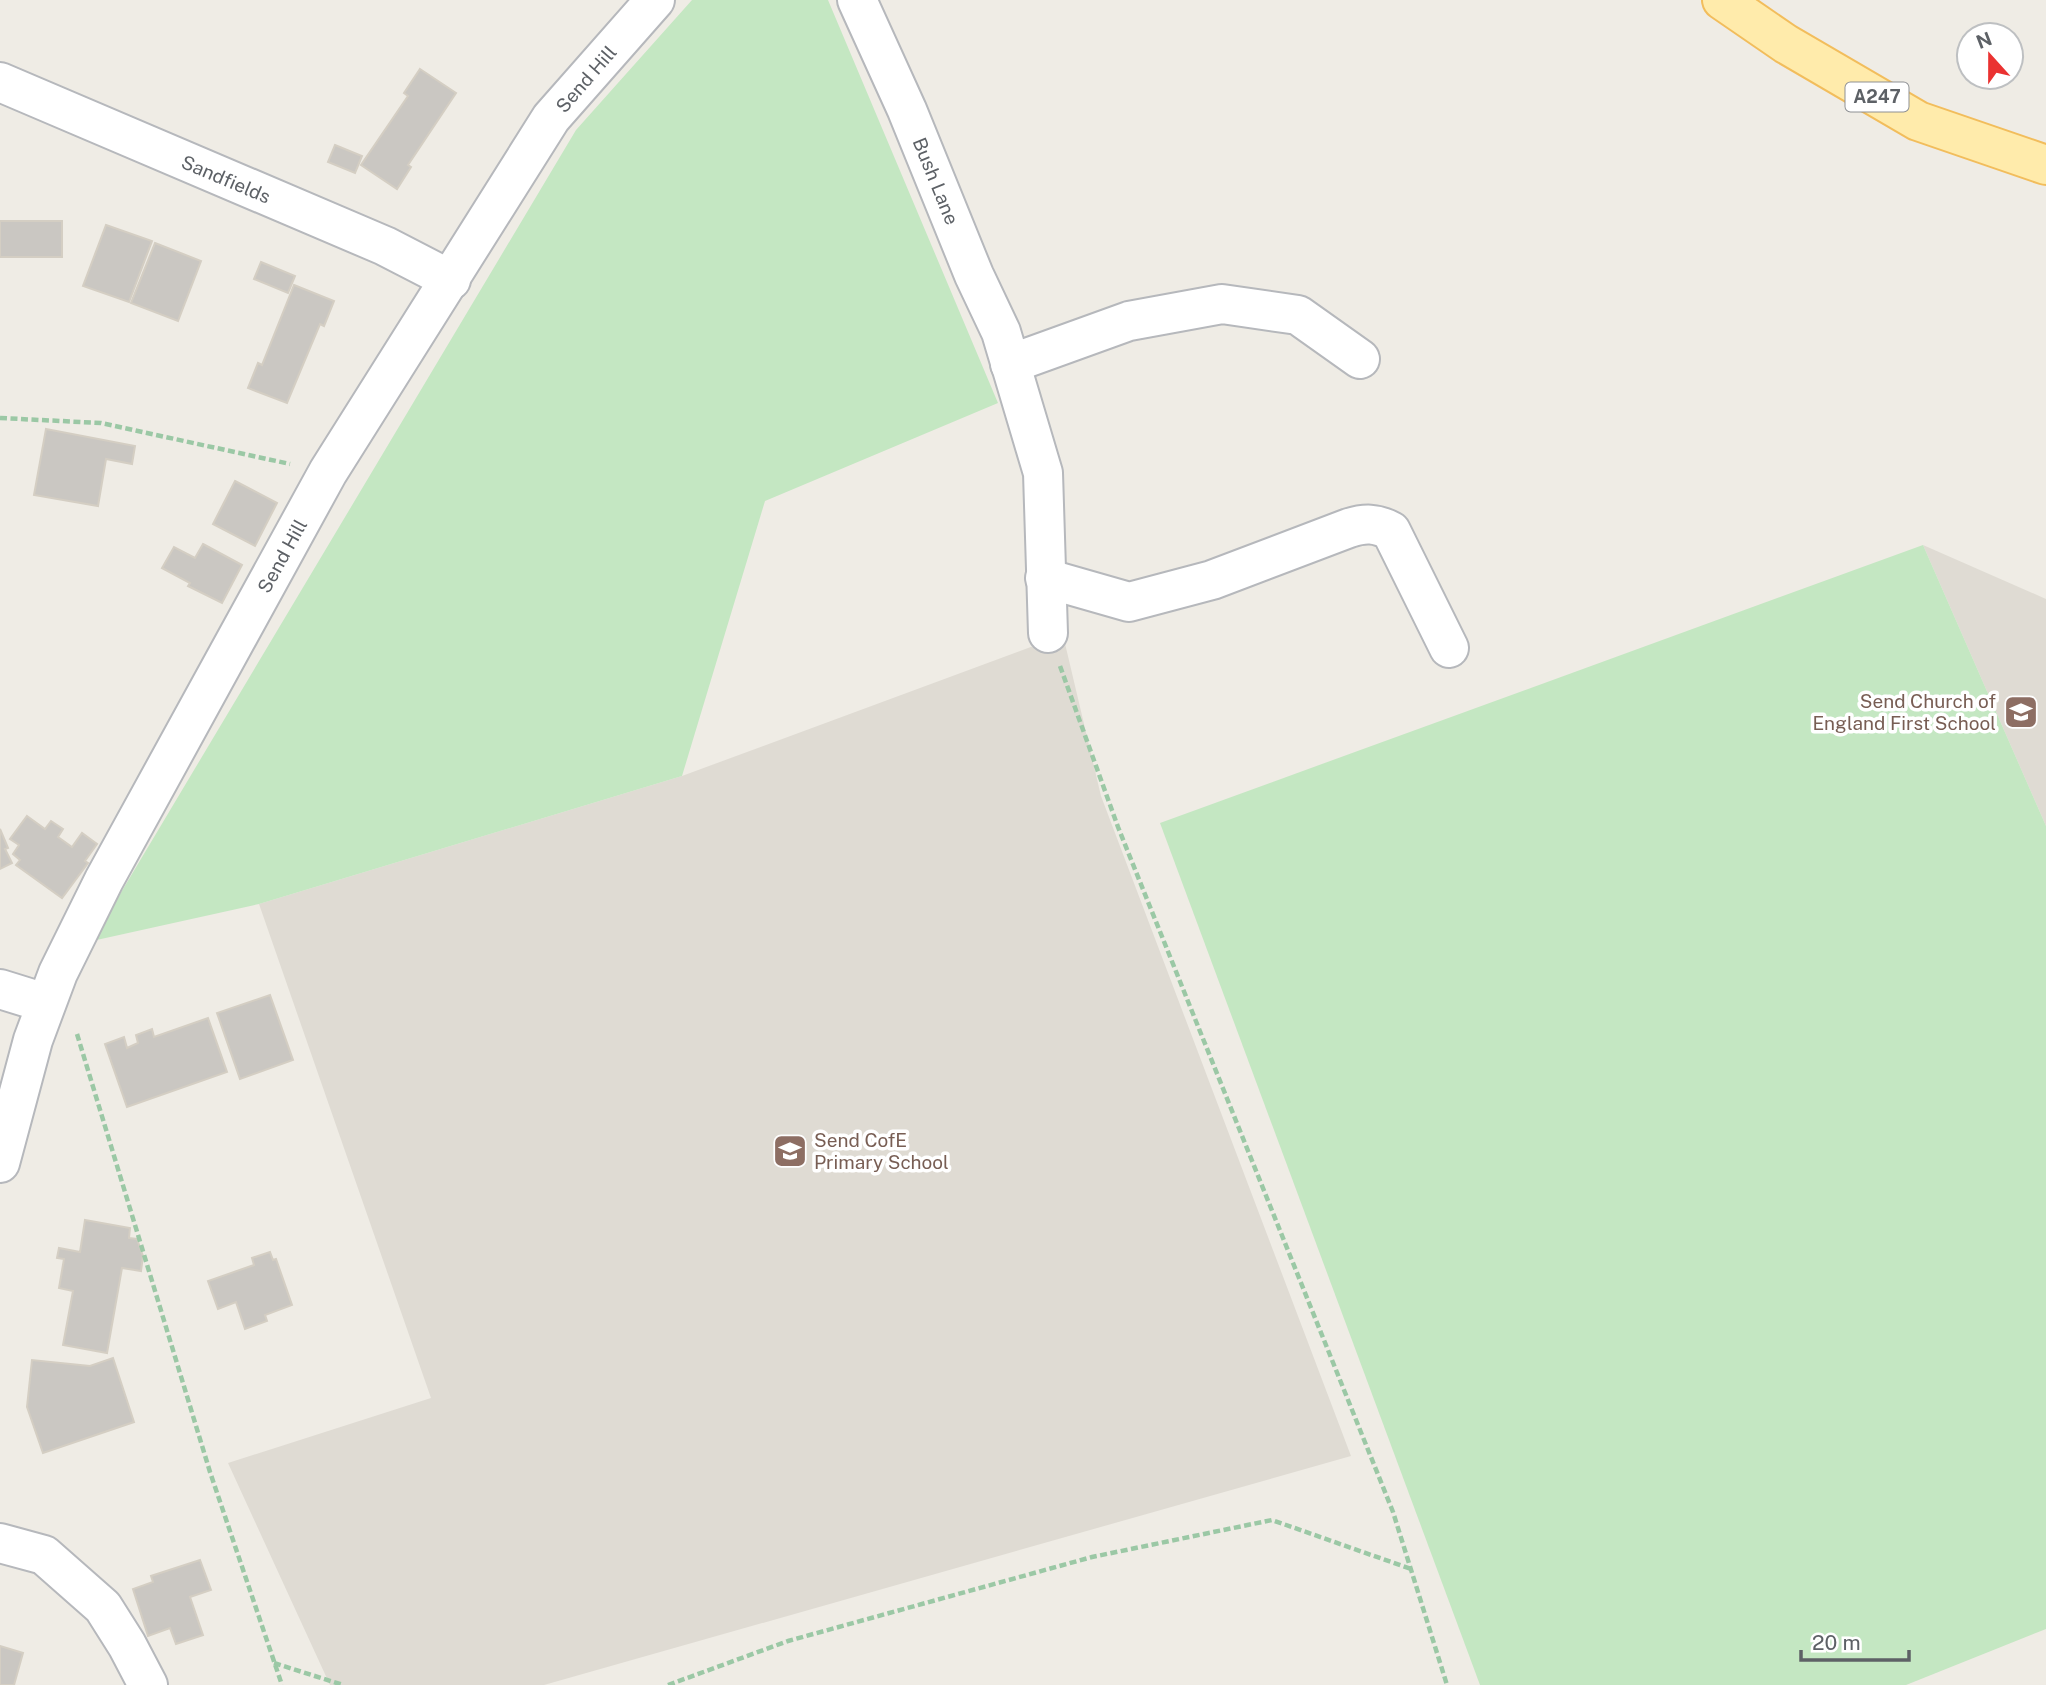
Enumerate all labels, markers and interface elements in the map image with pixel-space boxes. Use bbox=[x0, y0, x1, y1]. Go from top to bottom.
north arrow bbox=[1955, 21, 2025, 91]
text: N bbox=[1973, 27, 1995, 53]
street label: Send Hill bbox=[551, 41, 621, 117]
road number: A247 bbox=[1846, 82, 1909, 112]
street label: Bush Lane bbox=[909, 134, 963, 228]
street label: Sandfields bbox=[178, 150, 274, 208]
street label: Send Hill bbox=[253, 515, 311, 597]
place label: Send Church of England First School bbox=[1813, 690, 1996, 734]
school or university icon: Send Church of England First School bbox=[2002, 693, 2040, 731]
place label: Send CofE Primary School bbox=[814, 1129, 949, 1173]
school or university icon: Send CofE Primary School bbox=[771, 1132, 809, 1170]
scale bar bbox=[1801, 1618, 1910, 1662]
text: 20 m bbox=[1812, 1630, 1861, 1655]

